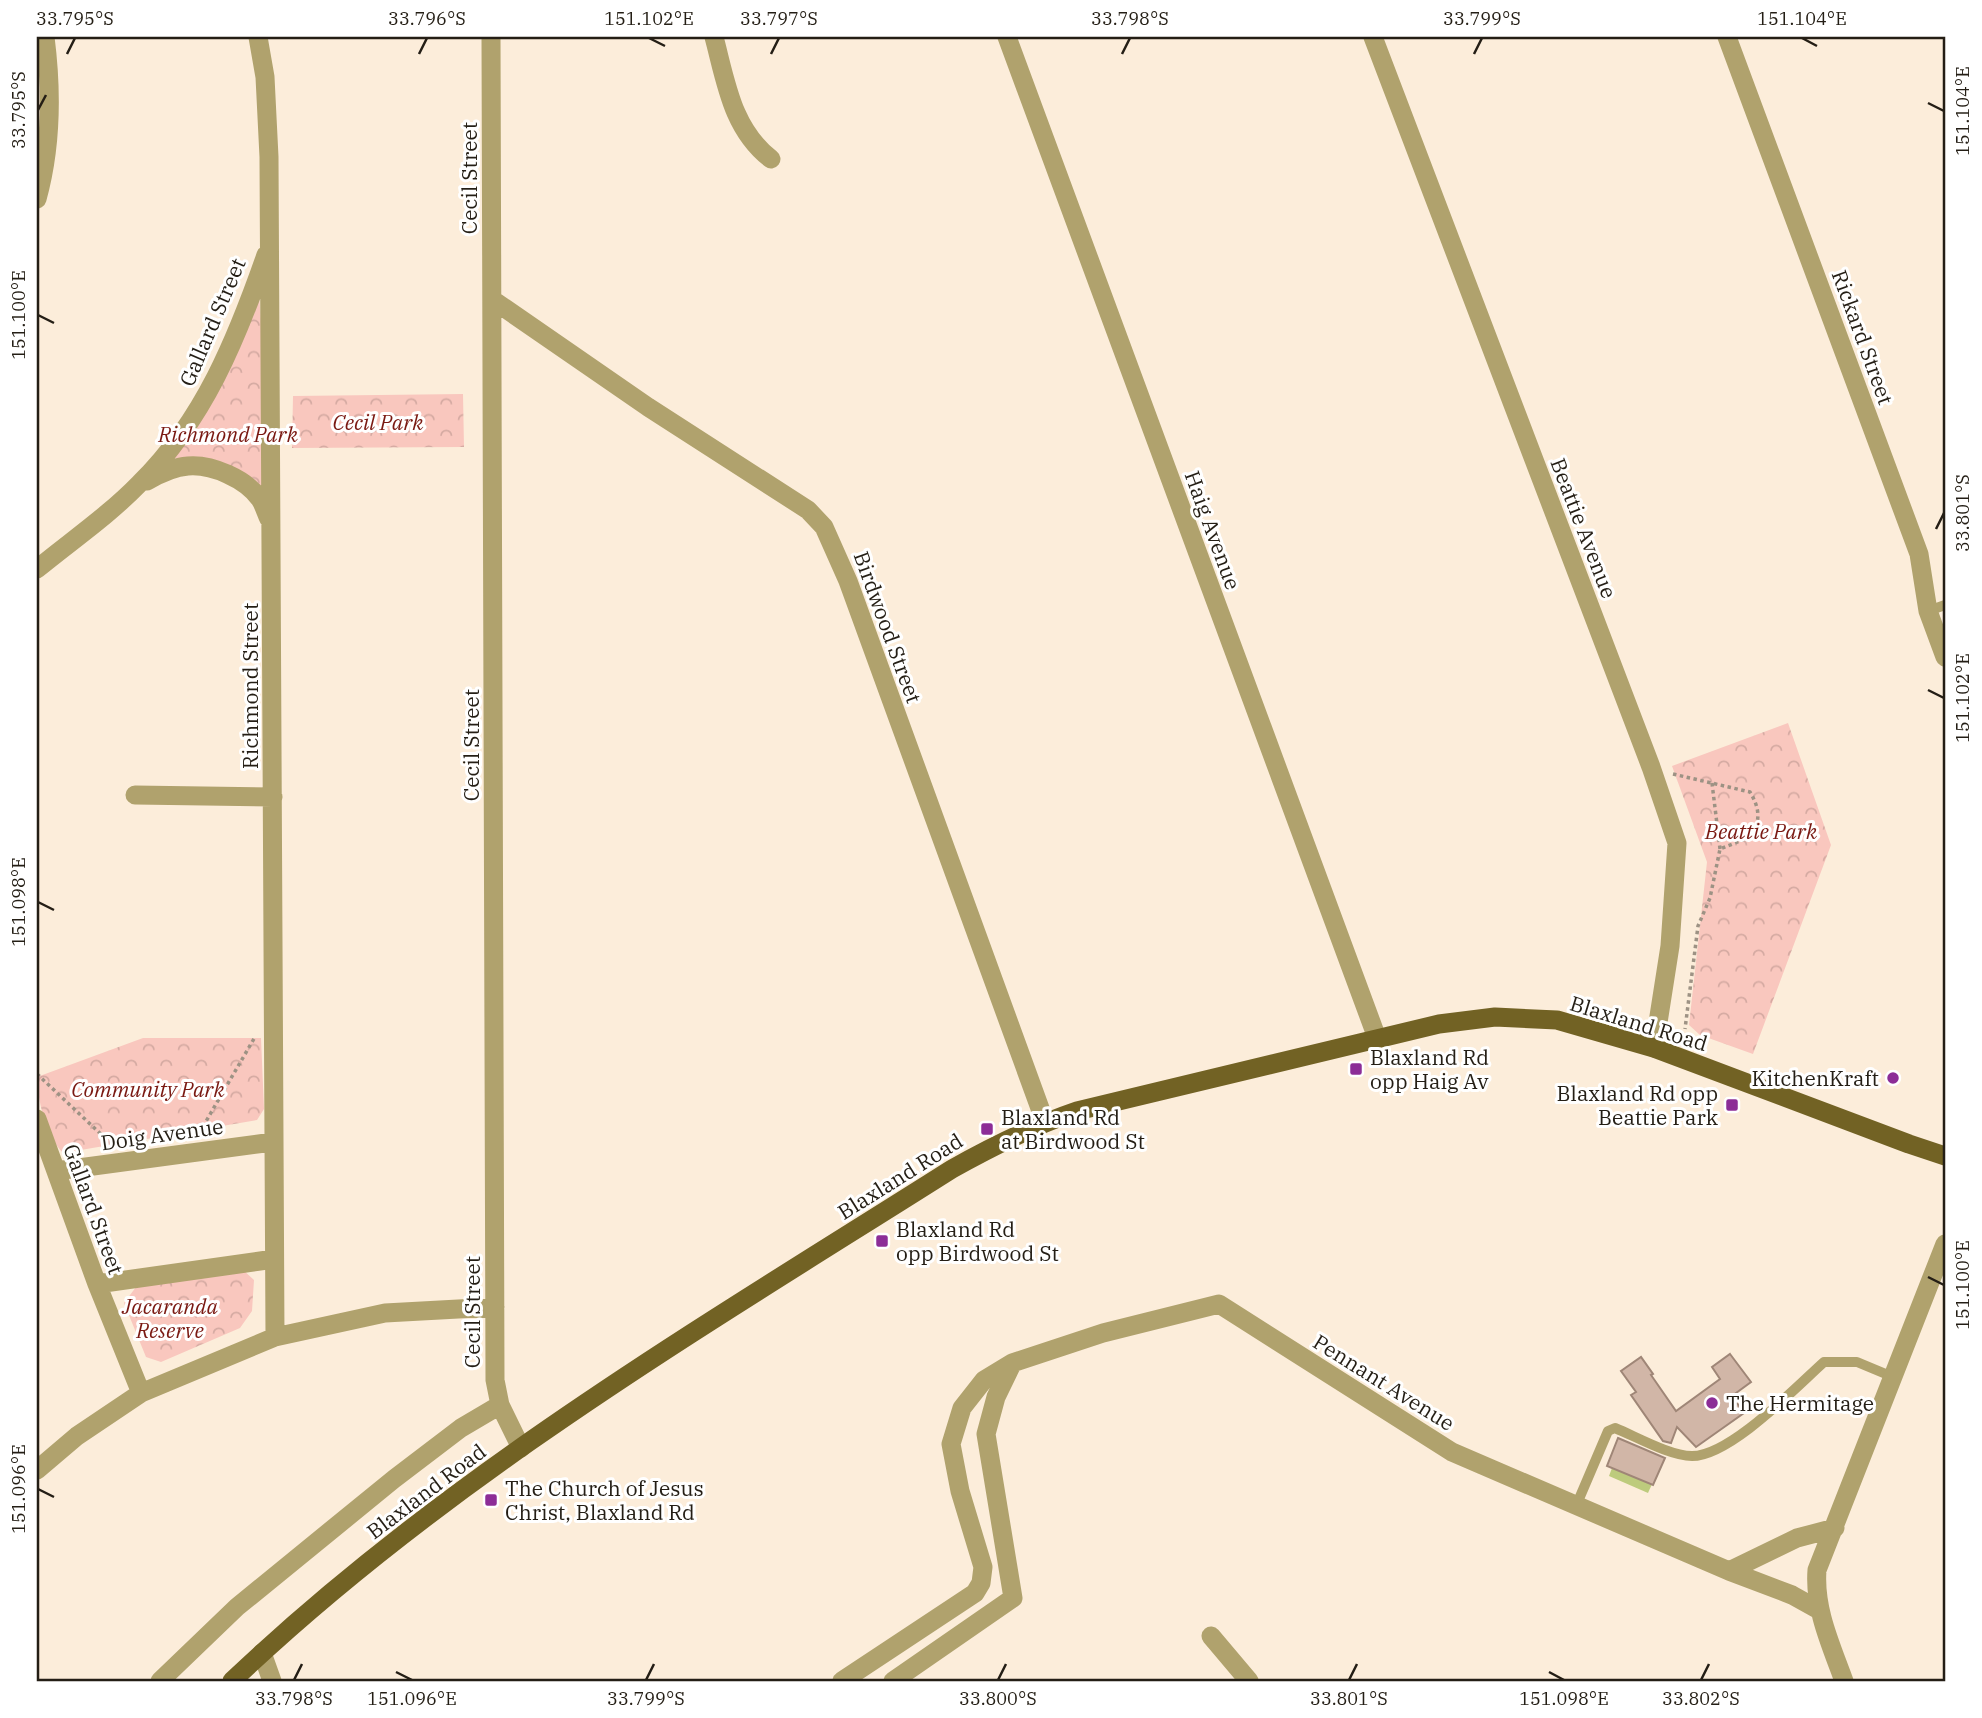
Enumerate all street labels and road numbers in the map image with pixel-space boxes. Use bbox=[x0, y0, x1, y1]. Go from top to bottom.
street label: Cecil Street bbox=[455, 122, 483, 234]
street label: Gallard Street bbox=[172, 254, 252, 390]
street label: Rickard Street bbox=[1826, 266, 1900, 408]
street label: Beattie Avenue bbox=[1544, 454, 1624, 602]
street label: Haig Avenue bbox=[1179, 467, 1247, 593]
street label: Birdwood Street bbox=[848, 547, 928, 707]
street label: Richmond Street bbox=[236, 603, 264, 769]
street label: Cecil Street bbox=[457, 689, 485, 801]
street label: Blaxland Road bbox=[1567, 989, 1711, 1057]
street label: Doig Avenue bbox=[99, 1112, 225, 1156]
street label: Blaxland Road bbox=[832, 1126, 968, 1226]
street label: Gallard Street bbox=[57, 1140, 131, 1278]
street label: Cecil Street bbox=[458, 1256, 486, 1368]
street label: Pennant Avenue bbox=[1308, 1327, 1460, 1437]
street label: Blaxland Road bbox=[361, 1437, 492, 1545]

